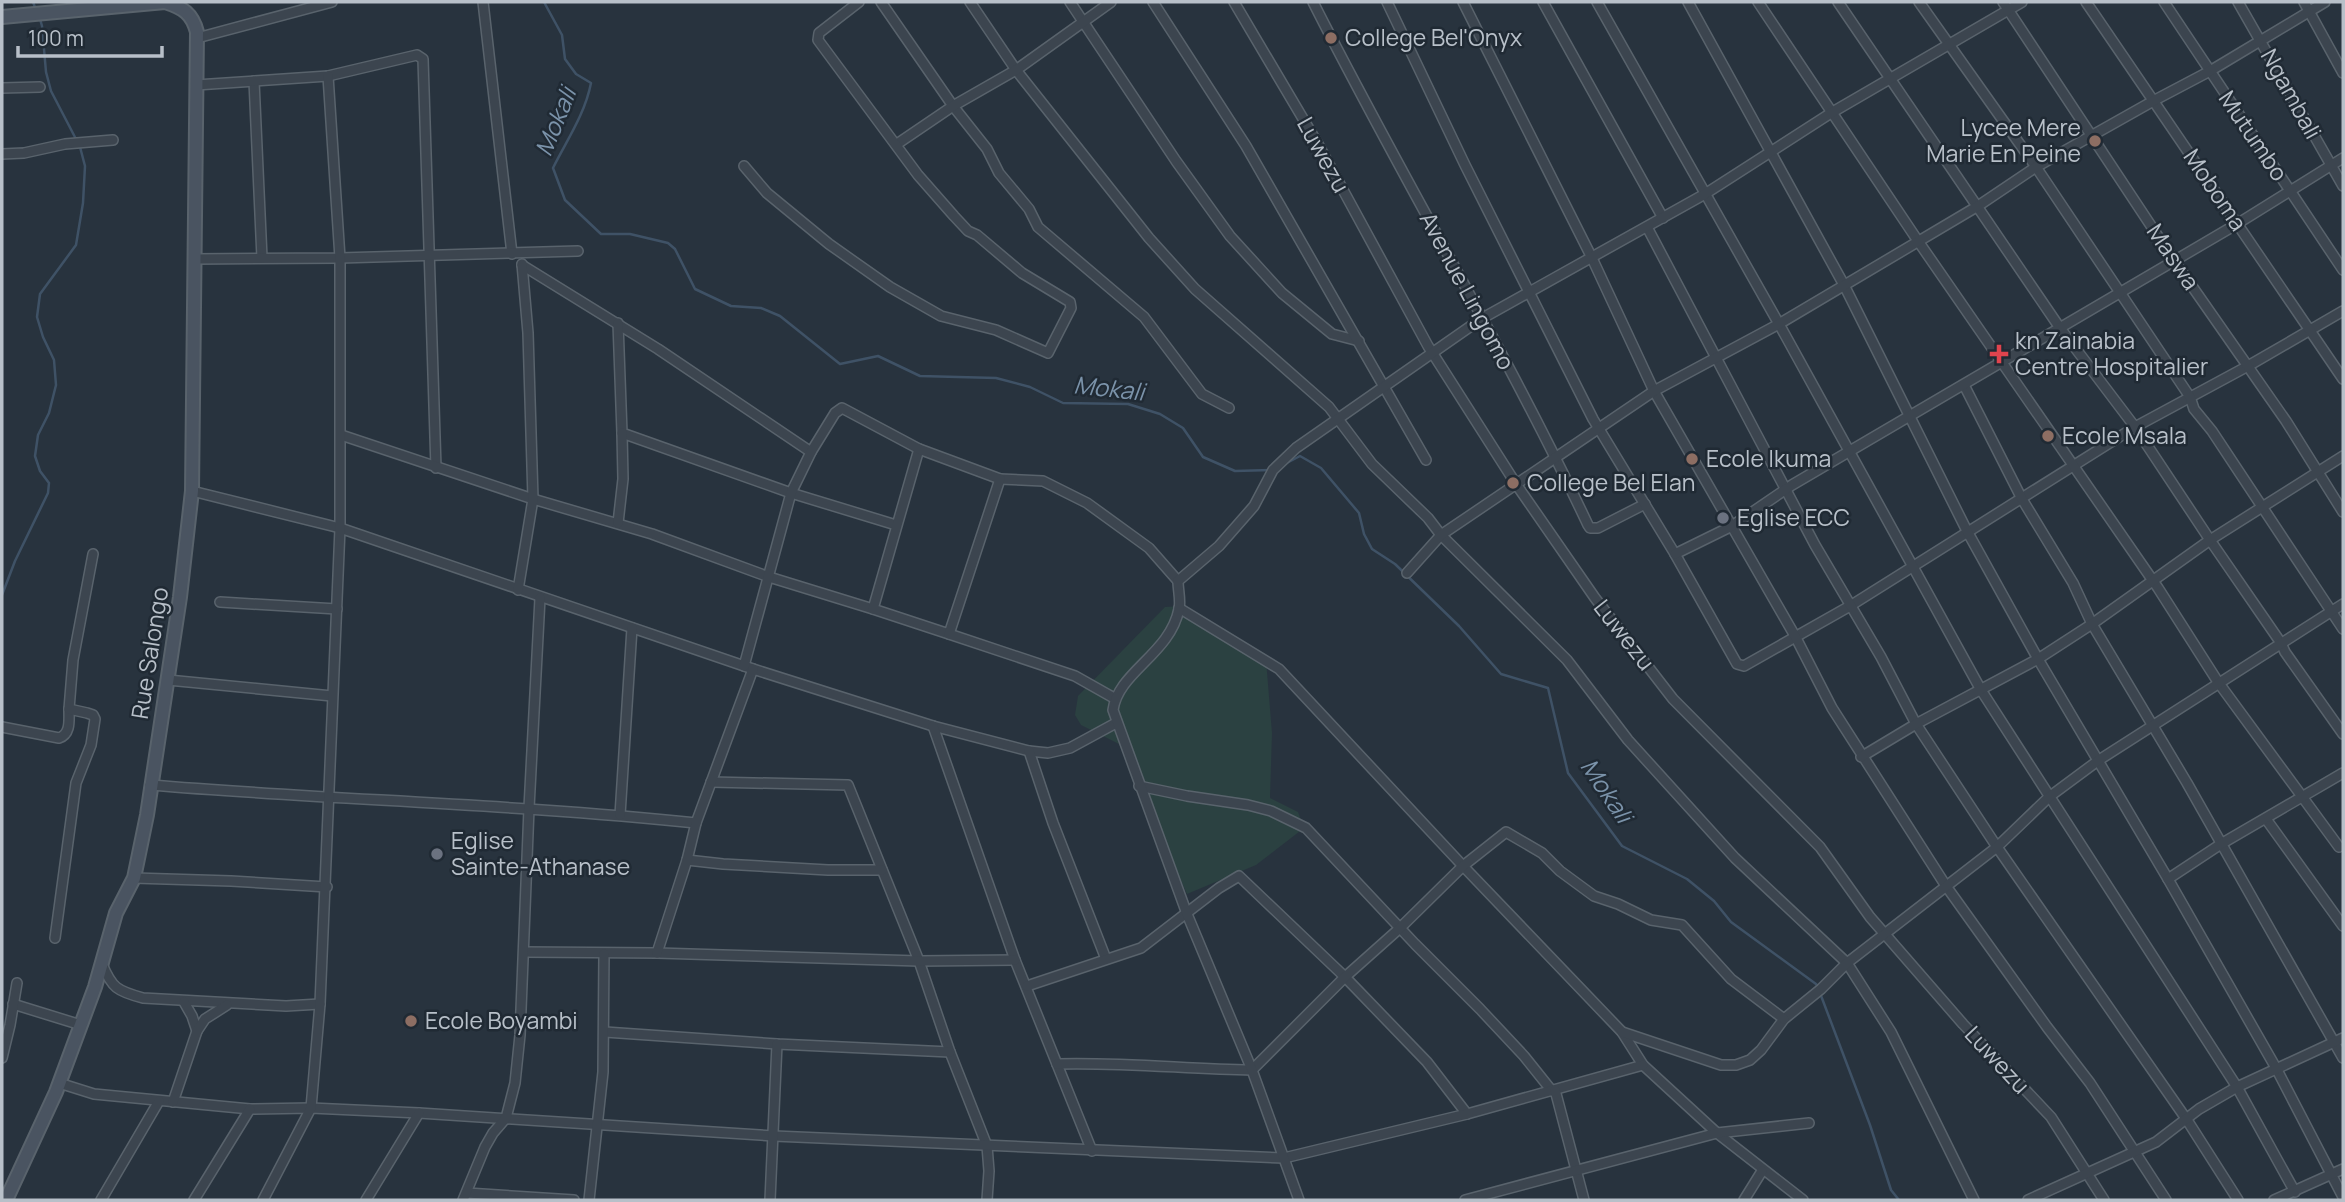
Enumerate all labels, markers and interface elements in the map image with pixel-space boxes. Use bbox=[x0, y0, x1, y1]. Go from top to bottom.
scale bar bbox=[18, 14, 161, 58]
place label: College Bel'Onyx bbox=[1345, 21, 1522, 53]
text: 100 m bbox=[28, 24, 84, 52]
marker: College Bel'Onyx bbox=[1323, 30, 1339, 46]
street label: Ngambali bbox=[2254, 43, 2330, 144]
water label: Mokali bbox=[526, 79, 584, 160]
street label: Mutumbo bbox=[2212, 84, 2296, 187]
street label: Luwezu bbox=[1290, 111, 1358, 198]
place label: Lycee Mere Marie En Peine bbox=[1926, 111, 2081, 169]
marker: Lycee Mere Marie En Peine bbox=[2087, 133, 2103, 149]
street label: Moboma bbox=[2177, 142, 2255, 237]
street label: Avenue Lingomo bbox=[1413, 206, 1523, 375]
street label: Maswa bbox=[2140, 217, 2208, 296]
place label: kn Zainabia Centre Hospitalier bbox=[2015, 324, 2208, 382]
marker: kn Zainabia Centre Hospitalier bbox=[1989, 344, 2009, 364]
water label: Mokali bbox=[1072, 367, 1149, 408]
place label: Ecole Msala bbox=[2062, 419, 2187, 451]
marker: Ecole Msala bbox=[2040, 428, 2056, 444]
place label: Ecole Ikuma bbox=[1706, 442, 1831, 474]
marker: Ecole Ikuma bbox=[1684, 451, 1700, 467]
place label: College Bel Elan bbox=[1527, 466, 1695, 498]
marker: College Bel Elan bbox=[1505, 475, 1521, 491]
place label: Eglise ECC bbox=[1737, 501, 1850, 533]
marker: Eglise ECC bbox=[1715, 510, 1731, 526]
street label: Rue Salongo bbox=[123, 585, 175, 721]
street label: Luwezu bbox=[1587, 592, 1663, 677]
water label: Mokali bbox=[1574, 752, 1643, 832]
place label: Eglise Sainte-Athanase bbox=[451, 824, 630, 882]
marker: Eglise Sainte-Athanase bbox=[429, 846, 445, 862]
place label: Ecole Boyambi bbox=[425, 1004, 578, 1036]
marker: Ecole Boyambi bbox=[403, 1013, 419, 1029]
street label: Luwezu bbox=[1958, 1018, 2037, 1100]

